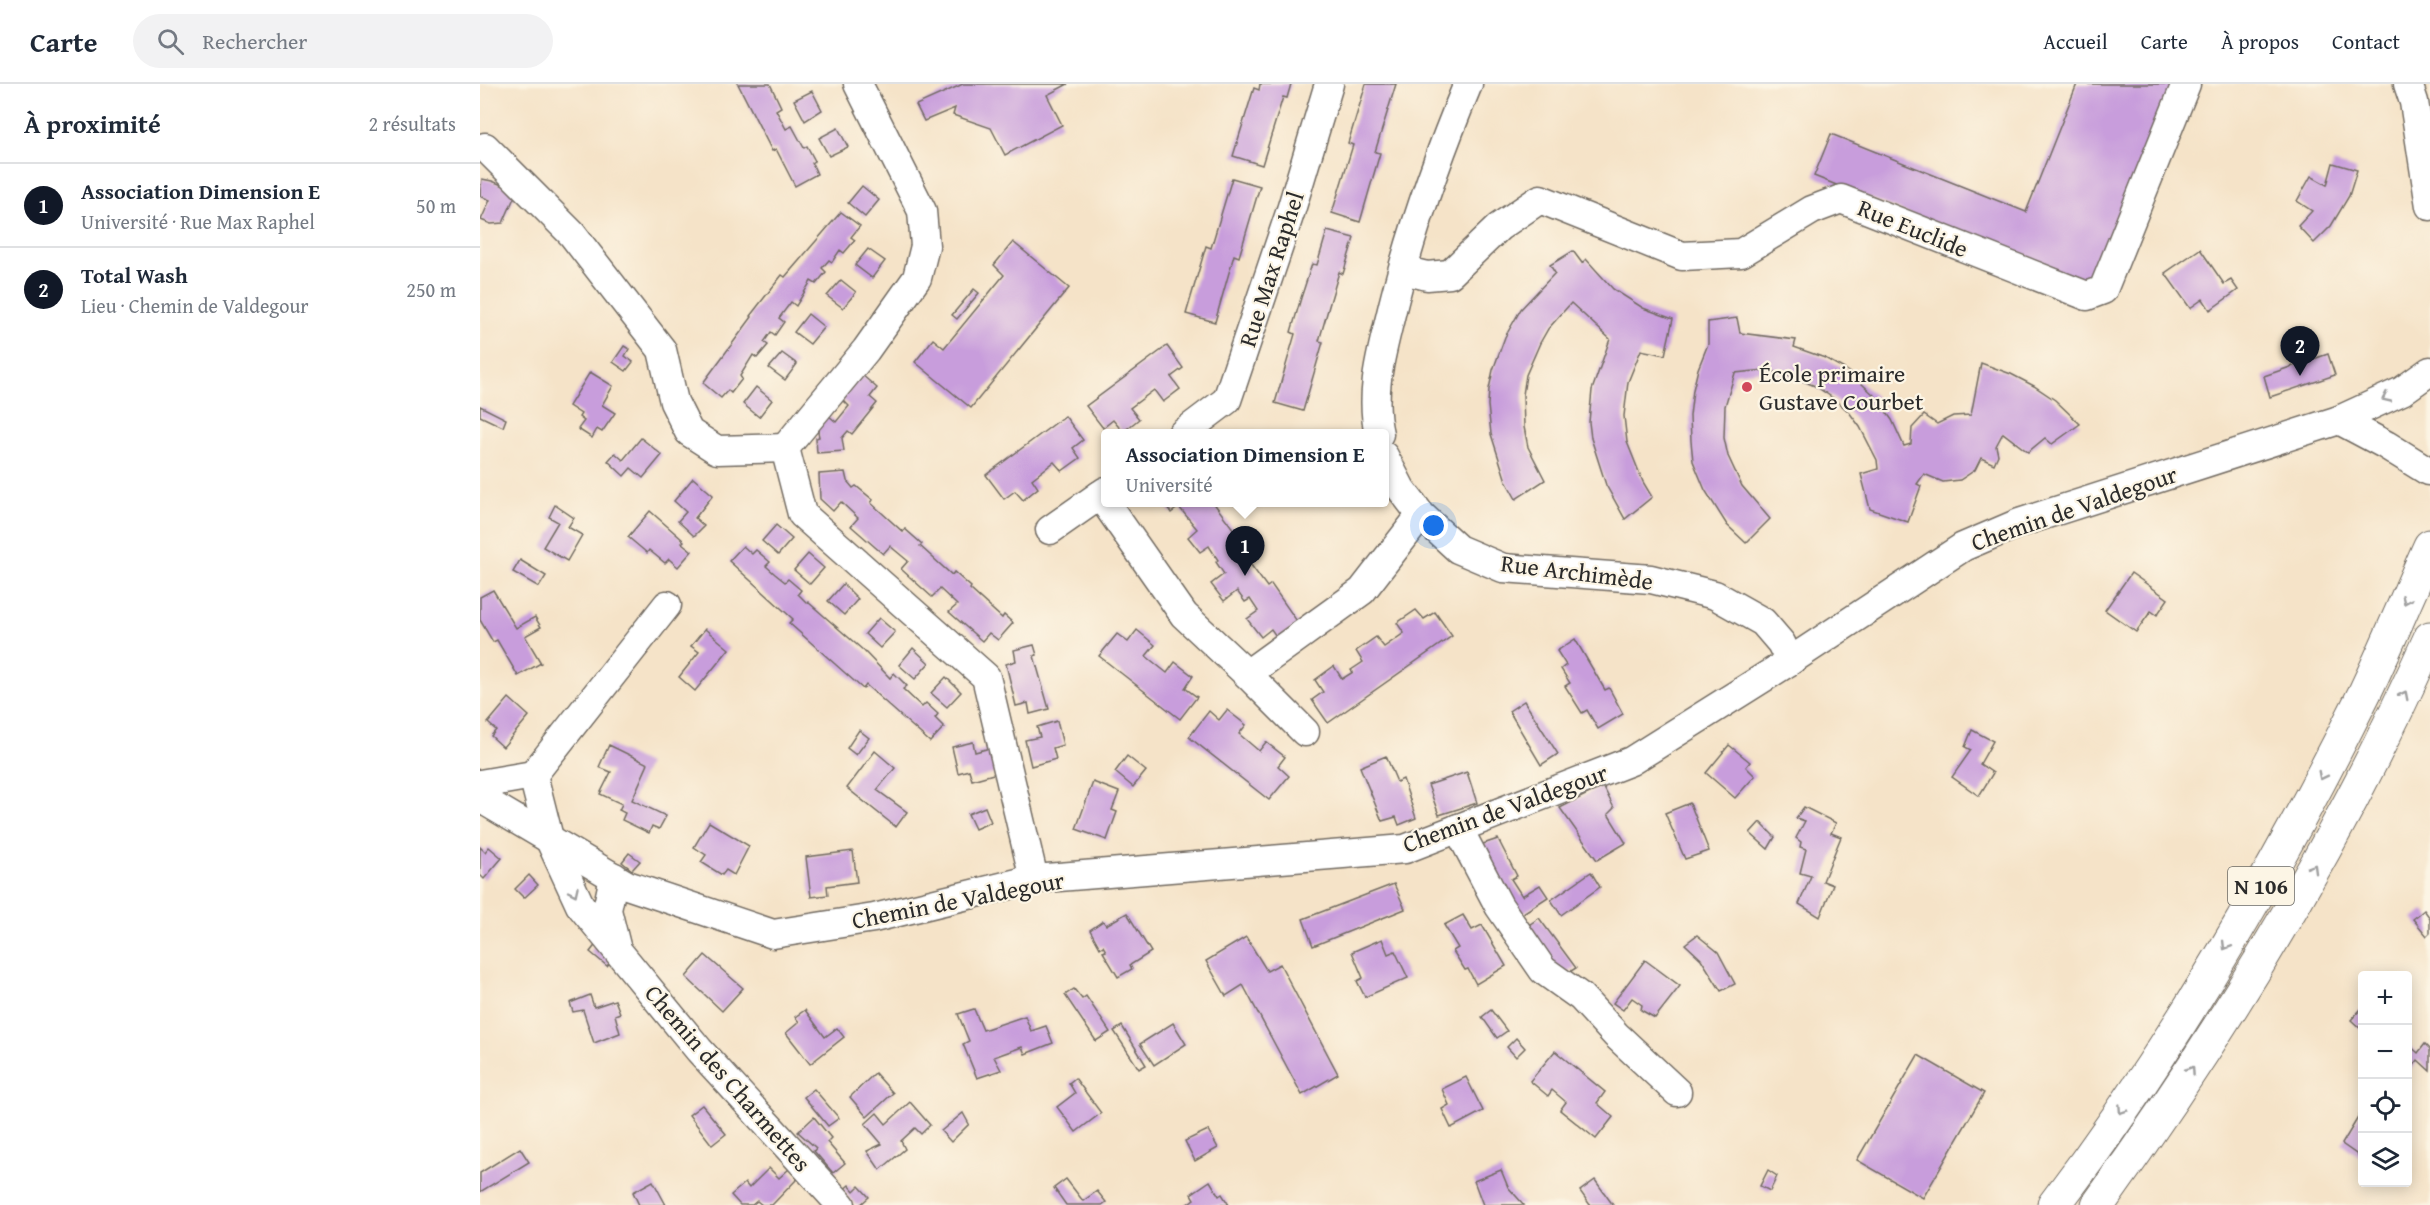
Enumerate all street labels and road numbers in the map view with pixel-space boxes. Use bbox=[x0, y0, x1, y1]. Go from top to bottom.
street label: Rue Max Raphel bbox=[1229, 187, 1313, 351]
street label: Rue Euclide bbox=[1853, 190, 1973, 266]
street label: Chemin de Valdegour bbox=[1966, 456, 2182, 560]
street label: Rue Archimède bbox=[1499, 545, 1655, 599]
street label: Chemin de Valdegour bbox=[1398, 755, 1612, 861]
street label: Chemin de Valdegour bbox=[849, 862, 1067, 938]
road number: N 106 bbox=[2228, 867, 2294, 905]
street label: Chemin des Charmettes bbox=[637, 977, 819, 1179]

